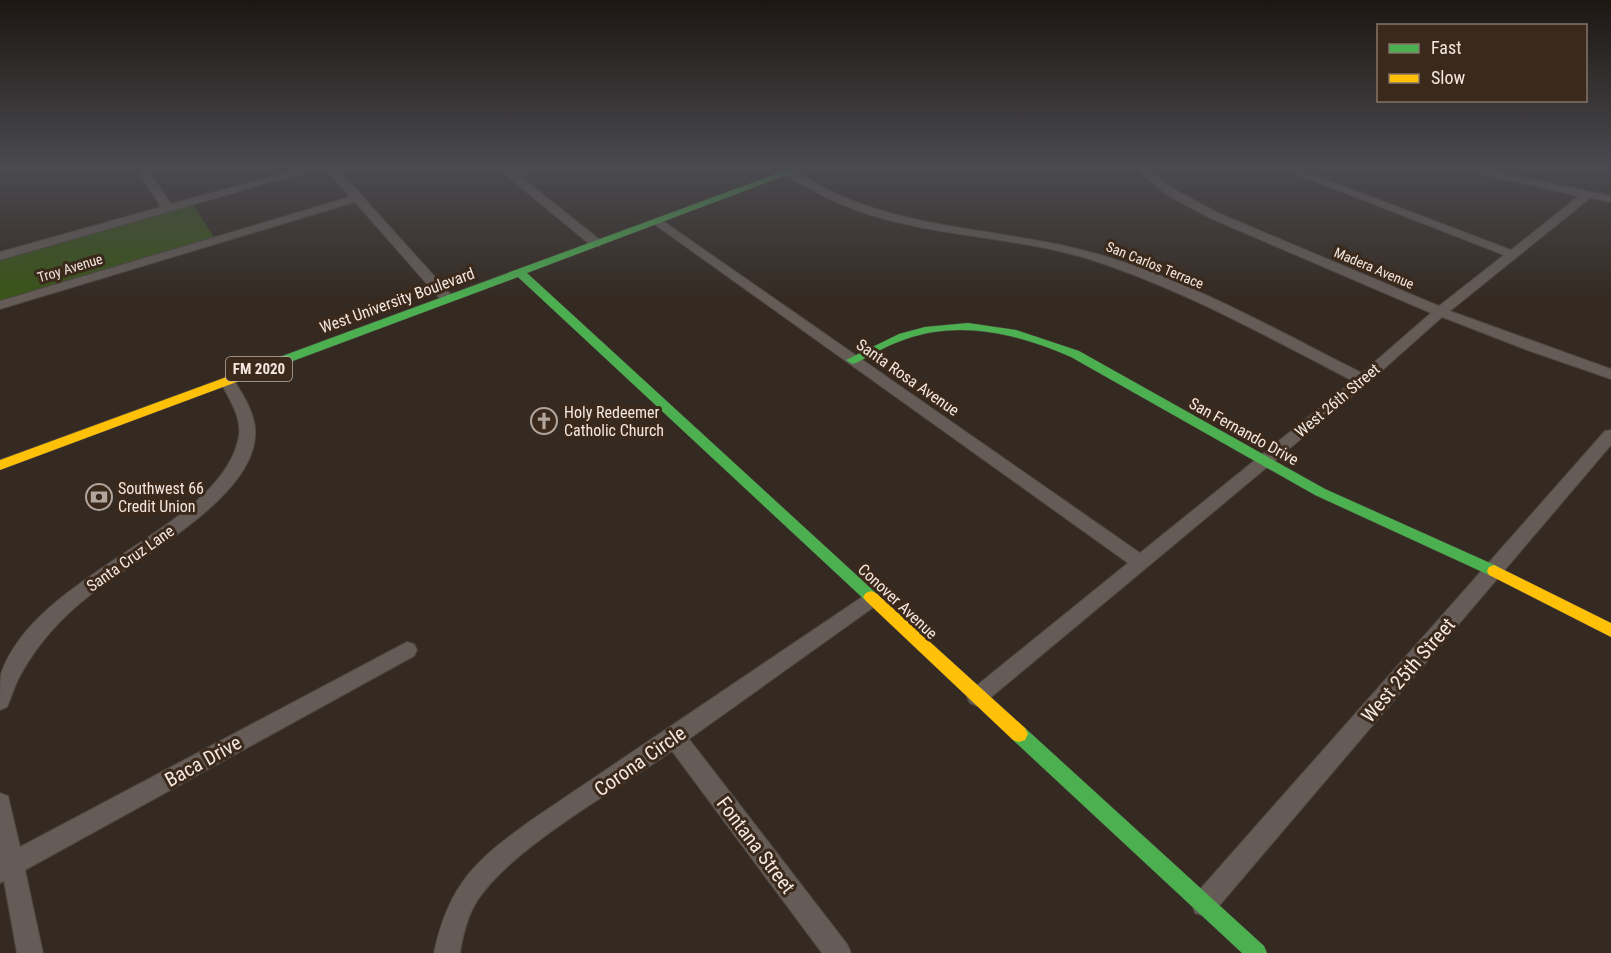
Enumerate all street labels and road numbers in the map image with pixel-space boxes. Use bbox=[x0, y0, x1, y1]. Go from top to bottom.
street label: San Carlos Terrace bbox=[1104, 238, 1206, 292]
street label: Madera Avenue bbox=[1332, 244, 1417, 292]
street label: Troy Avenue bbox=[36, 250, 105, 285]
street label: West University Boulevard bbox=[317, 264, 477, 337]
street label: Santa Rosa Avenue bbox=[853, 335, 963, 420]
road number: FM 2020 bbox=[226, 357, 292, 381]
street label: West 26th Street bbox=[1291, 359, 1384, 441]
street label: San Fernando Drive bbox=[1186, 394, 1302, 469]
street label: Santa Cruz Lane bbox=[83, 521, 178, 596]
street label: Conover Avenue bbox=[854, 560, 941, 643]
street label: West 25th Street bbox=[1356, 613, 1460, 727]
street label: Corona Circle bbox=[590, 721, 690, 801]
street label: Baca Drive bbox=[161, 730, 245, 792]
street label: Fontana Street bbox=[712, 792, 800, 898]

